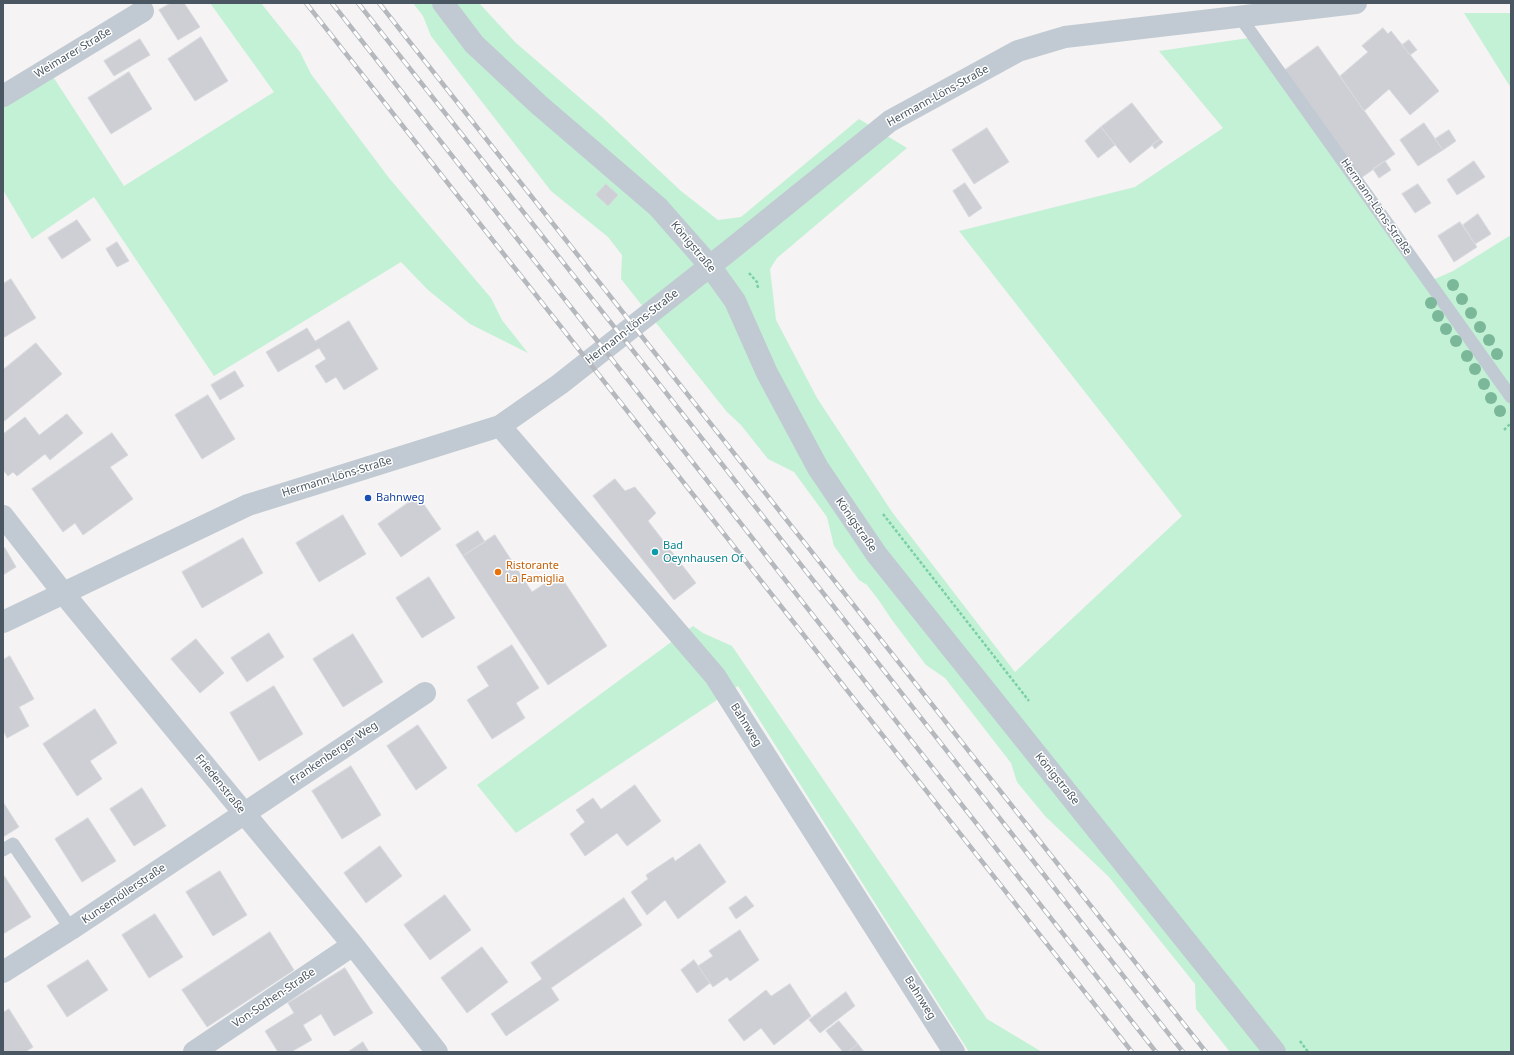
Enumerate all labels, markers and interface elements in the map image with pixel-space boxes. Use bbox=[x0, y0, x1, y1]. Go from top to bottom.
street label: Weimarer Straße bbox=[32, 25, 114, 81]
street label: Hermann-Löns-Straße bbox=[885, 63, 991, 129]
street label: Hermann-Löns-Straße bbox=[1338, 156, 1414, 258]
street label: Königstraße bbox=[668, 219, 718, 275]
street label: Hermann-Löns-Straße bbox=[583, 287, 681, 367]
street label: Hermann-Löns-Straße bbox=[280, 454, 394, 500]
place label: Bahnweg bbox=[376, 491, 425, 505]
marker: Bahnweg bbox=[363, 493, 373, 503]
street label: Königstraße bbox=[833, 496, 879, 554]
place label: Bad Oeynhausen Of bbox=[663, 539, 743, 565]
marker: Bad Oeynhausen Of bbox=[650, 547, 660, 557]
place label: Ristorante La Famiglia bbox=[506, 559, 564, 585]
marker: Ristorante La Famiglia bbox=[493, 567, 503, 577]
street label: Bahnweg bbox=[728, 701, 764, 749]
street label: Frankenberger Weg bbox=[288, 719, 380, 787]
street label: Königstraße bbox=[1032, 750, 1082, 808]
street label: Friedenstraße bbox=[192, 752, 248, 816]
street label: Kunsemöllerstraße bbox=[80, 861, 168, 927]
street label: Von-Sothen-Straße bbox=[230, 965, 318, 1031]
street label: Bahnweg bbox=[902, 974, 938, 1022]

